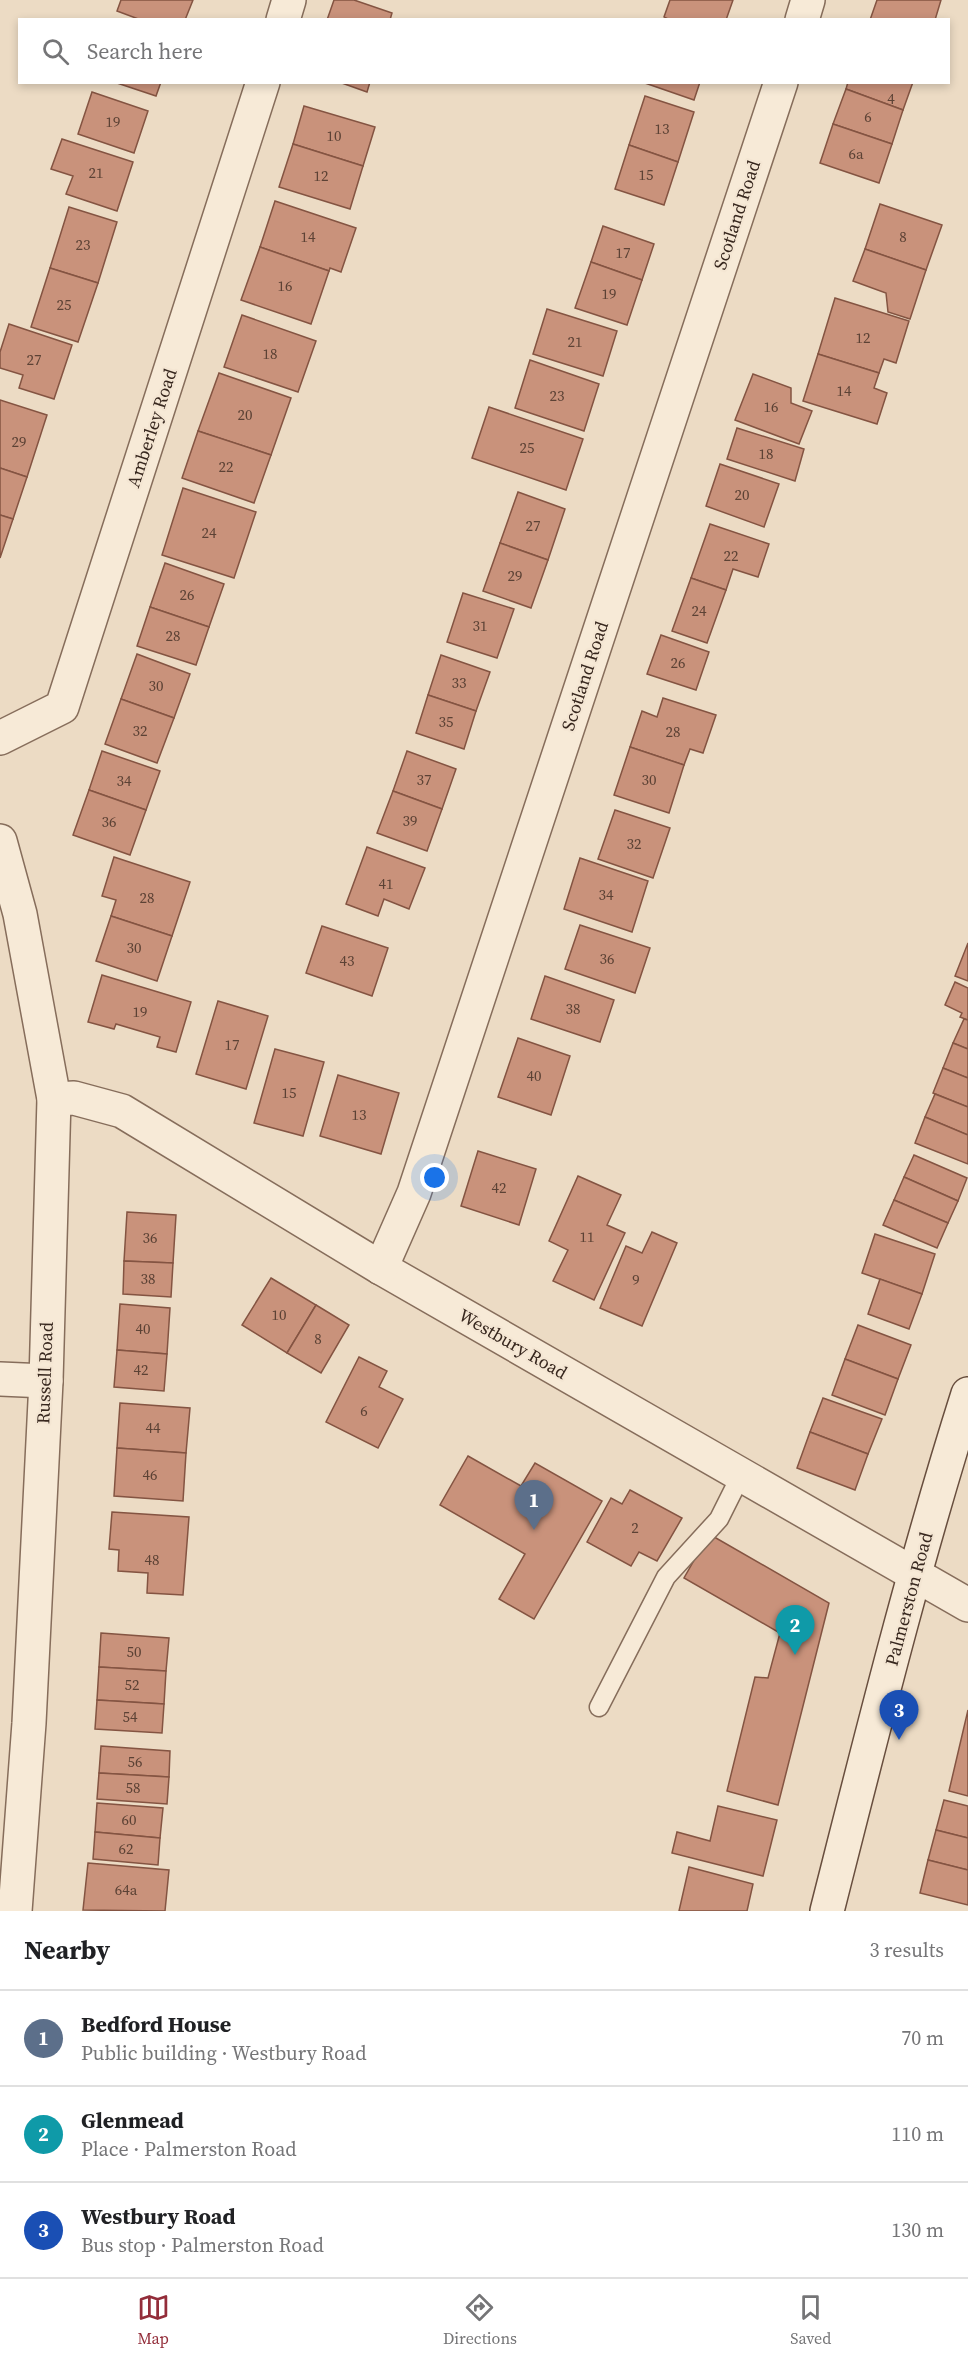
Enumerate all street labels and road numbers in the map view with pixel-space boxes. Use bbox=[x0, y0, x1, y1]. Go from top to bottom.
street label: Scotland Road bbox=[707, 157, 766, 273]
street label: Amberley Road bbox=[121, 365, 183, 491]
street label: Scotland Road bbox=[555, 618, 614, 734]
street label: Westbury Road bbox=[454, 1302, 572, 1385]
street label: Russell Road bbox=[30, 1321, 59, 1425]
street label: Palmerston Road bbox=[879, 1529, 938, 1668]

